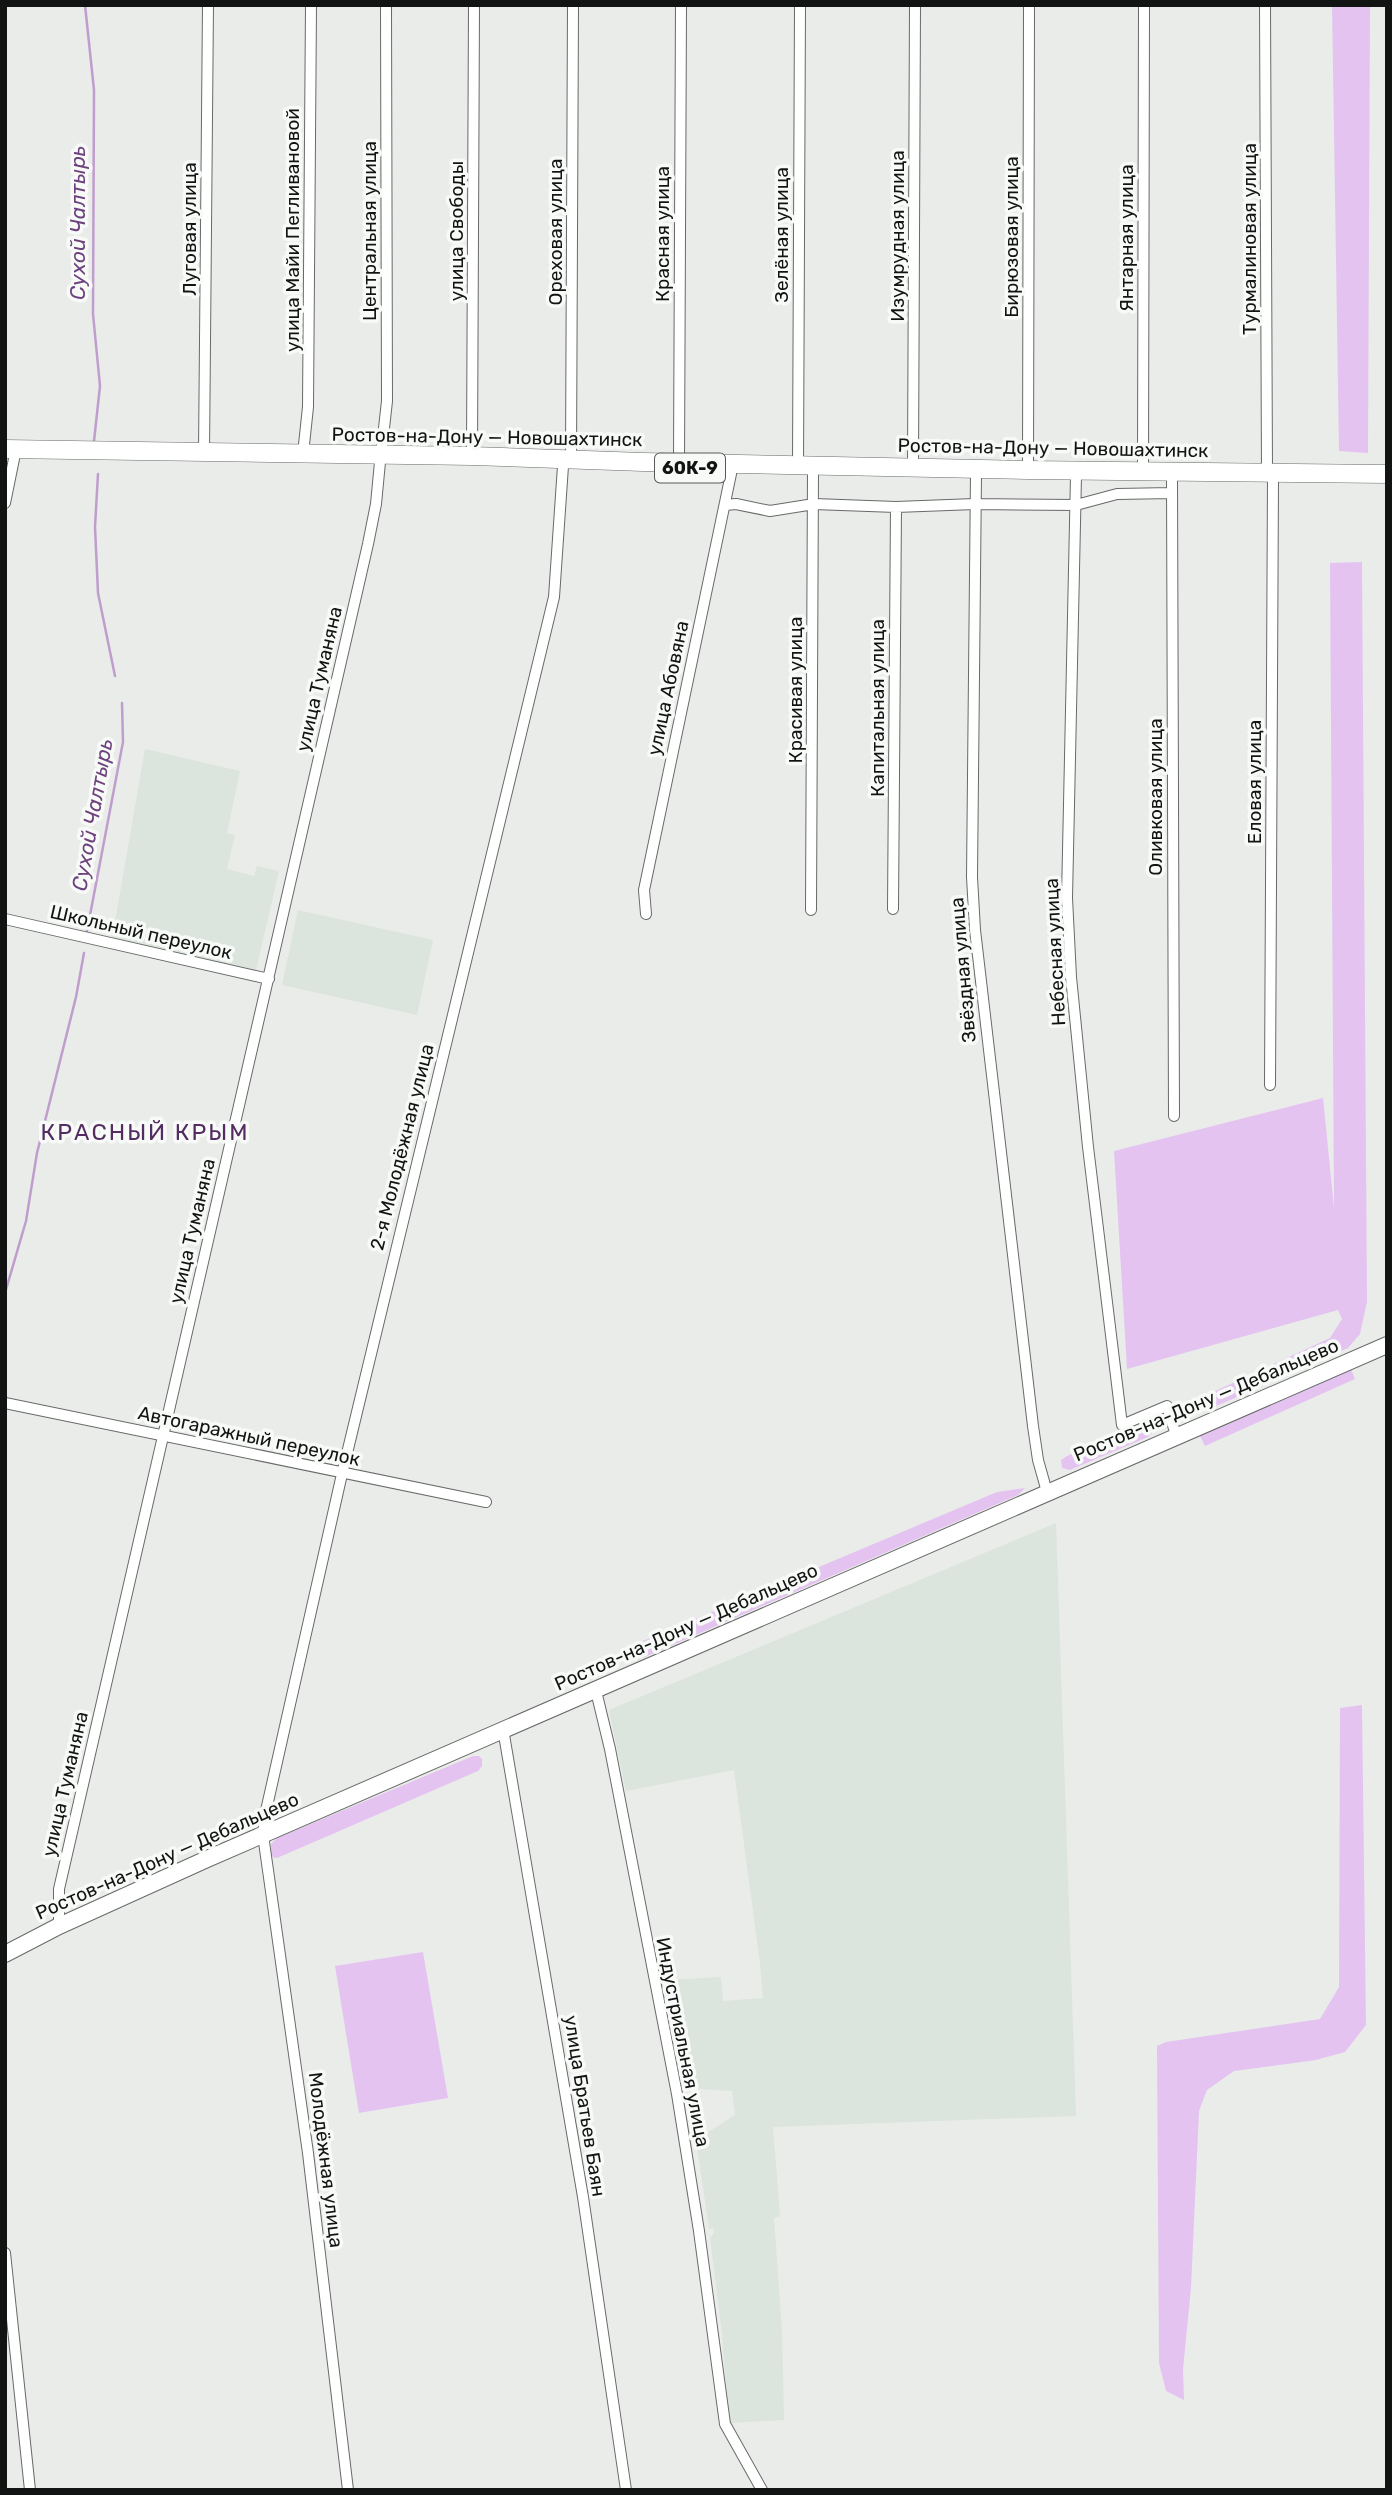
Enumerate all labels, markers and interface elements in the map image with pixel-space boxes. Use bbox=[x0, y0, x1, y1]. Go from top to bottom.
street label: улица Майи Пегливановой bbox=[281, 108, 304, 352]
street label: Центральная улица bbox=[358, 141, 381, 321]
street label: Турмалиновая улица bbox=[1238, 143, 1261, 335]
water label: Сухой Чалтырь bbox=[65, 146, 90, 300]
street label: Изумрудная улица bbox=[886, 150, 909, 322]
street label: Бирюзовая улица bbox=[1000, 156, 1023, 318]
street label: Ореховая улица bbox=[544, 159, 567, 305]
street label: улица Свободы bbox=[445, 161, 468, 301]
street label: Луговая улица bbox=[178, 162, 201, 296]
street label: Янтарная улица bbox=[1115, 164, 1138, 312]
street label: Красная улица bbox=[651, 166, 674, 302]
street label: Зелёная улица bbox=[770, 167, 793, 303]
street label: Ростов-на-Дону — Новошахтинск bbox=[331, 423, 643, 451]
street label: Ростов-на-Дону — Новошахтинск bbox=[897, 434, 1209, 462]
road number: 60К-9 bbox=[655, 454, 725, 482]
street label: улица Туманяна bbox=[291, 604, 347, 754]
street label: Красивая улица bbox=[784, 617, 807, 763]
street label: улица Абовяна bbox=[643, 619, 693, 757]
street label: Капитальная улица bbox=[866, 619, 889, 797]
street label: Оливковая улица bbox=[1144, 718, 1167, 876]
street label: Еловая улица bbox=[1243, 720, 1266, 844]
water label: Сухой Чалтырь bbox=[66, 737, 118, 893]
street label: Небесная улица bbox=[1040, 877, 1070, 1027]
street label: Звёздная улица bbox=[945, 896, 981, 1044]
street label: Школьный переулок bbox=[48, 900, 234, 964]
street label: 2-я Молодёжная улица bbox=[365, 1042, 439, 1252]
district label: КРАСНЫЙ КРЫМ bbox=[41, 1118, 249, 1146]
street label: улица Туманяна bbox=[164, 1156, 220, 1306]
street label: Ростов-на-Дону — Дебальцево bbox=[1070, 1334, 1342, 1466]
street label: Автогаражный переулок bbox=[136, 1401, 362, 1471]
street label: Ростов-на-Дону — Дебальцево bbox=[551, 1558, 821, 1696]
street label: улица Туманяна bbox=[37, 1709, 93, 1859]
street label: Ростов-на-Дону — Дебальцево bbox=[32, 1787, 302, 1925]
street label: Индустриальная улица bbox=[651, 1935, 715, 2149]
street label: улица Братьев Баян bbox=[559, 2014, 611, 2198]
street label: Молодёжная улица bbox=[304, 2071, 348, 2249]

